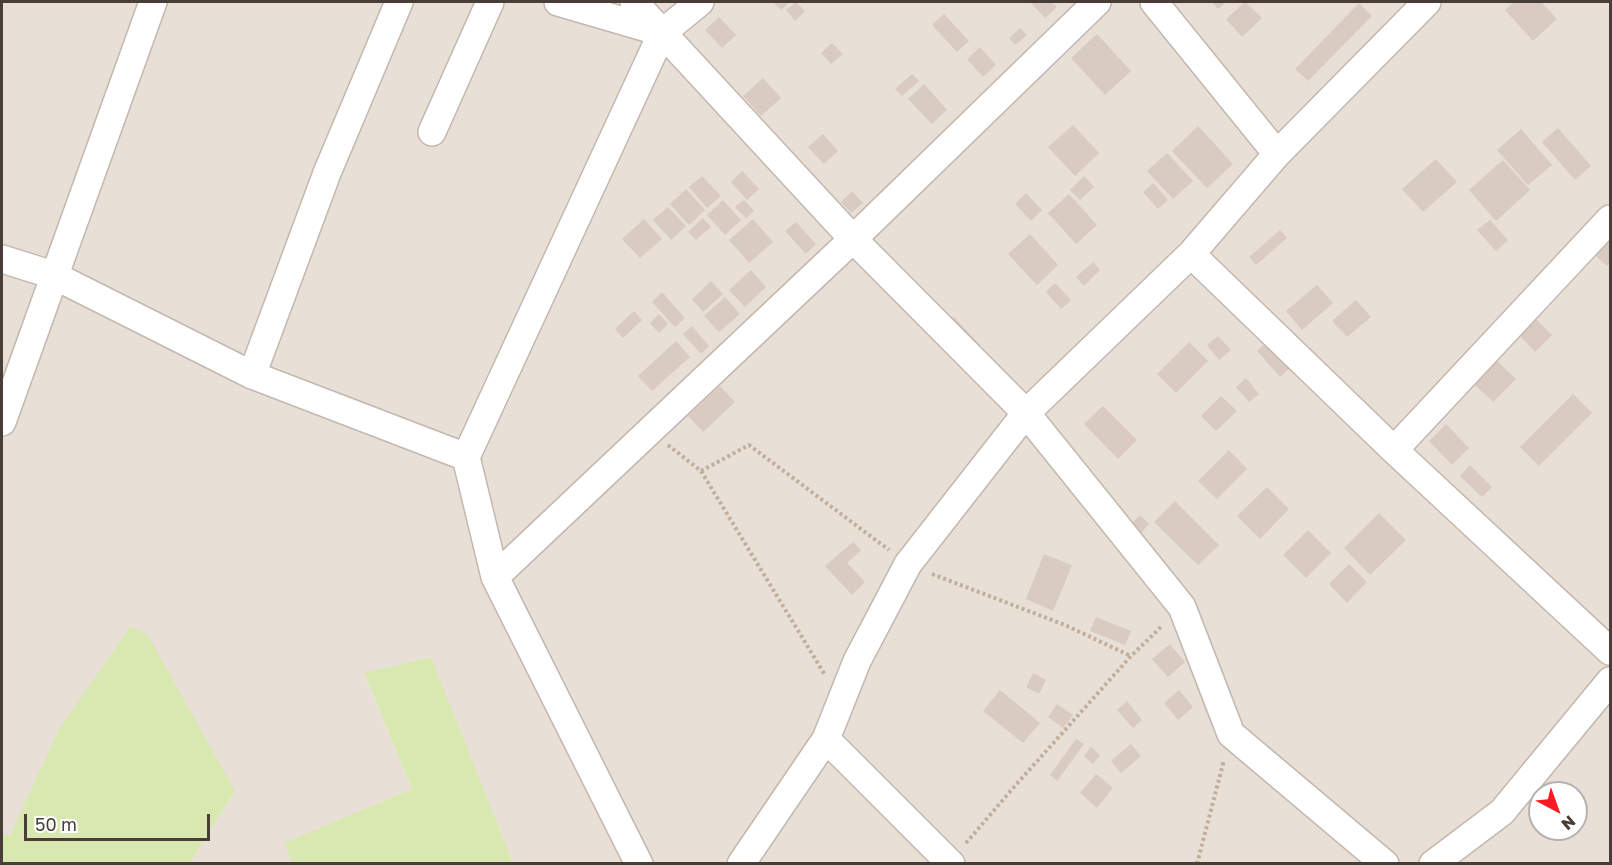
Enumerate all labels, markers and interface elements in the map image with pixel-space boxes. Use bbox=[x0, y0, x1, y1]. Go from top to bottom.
north arrow bbox=[1528, 781, 1588, 841]
scale bar bbox=[27, 802, 213, 840]
text: N bbox=[1557, 812, 1580, 835]
text: 50 m bbox=[35, 813, 77, 835]

